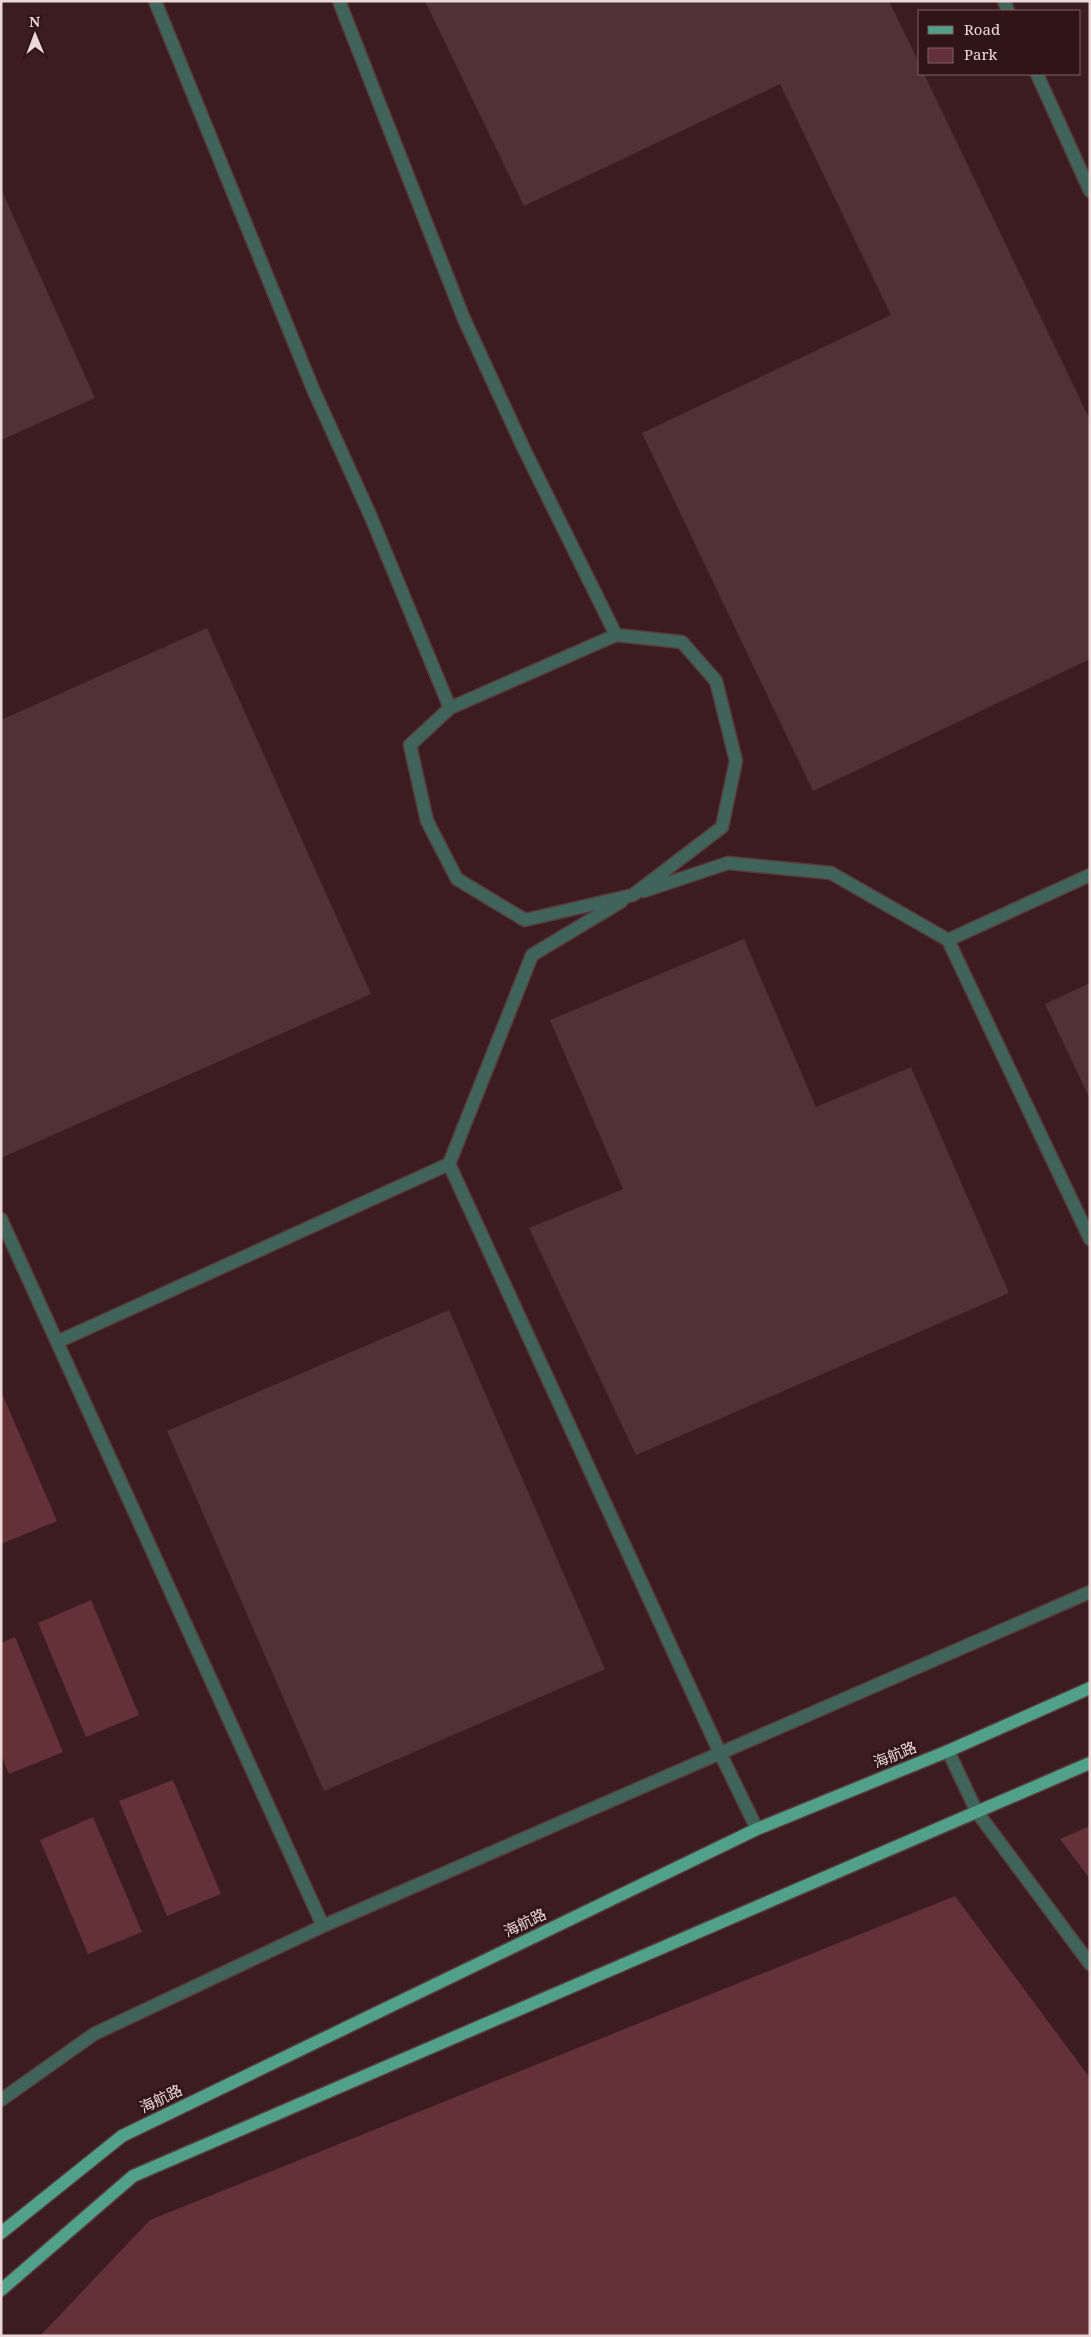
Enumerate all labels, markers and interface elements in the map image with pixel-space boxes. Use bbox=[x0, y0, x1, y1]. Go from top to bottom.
north arrow bbox=[10, 10, 60, 60]
legend bbox=[918, 10, 1081, 75]
text: N bbox=[29, 12, 40, 31]
text: Road bbox=[964, 19, 1000, 39]
text: Park bbox=[964, 44, 998, 64]
street label: 海航路 bbox=[870, 1736, 919, 1772]
street label: 海航路 bbox=[500, 1903, 549, 1941]
street label: 海航路 bbox=[136, 2079, 185, 2117]

